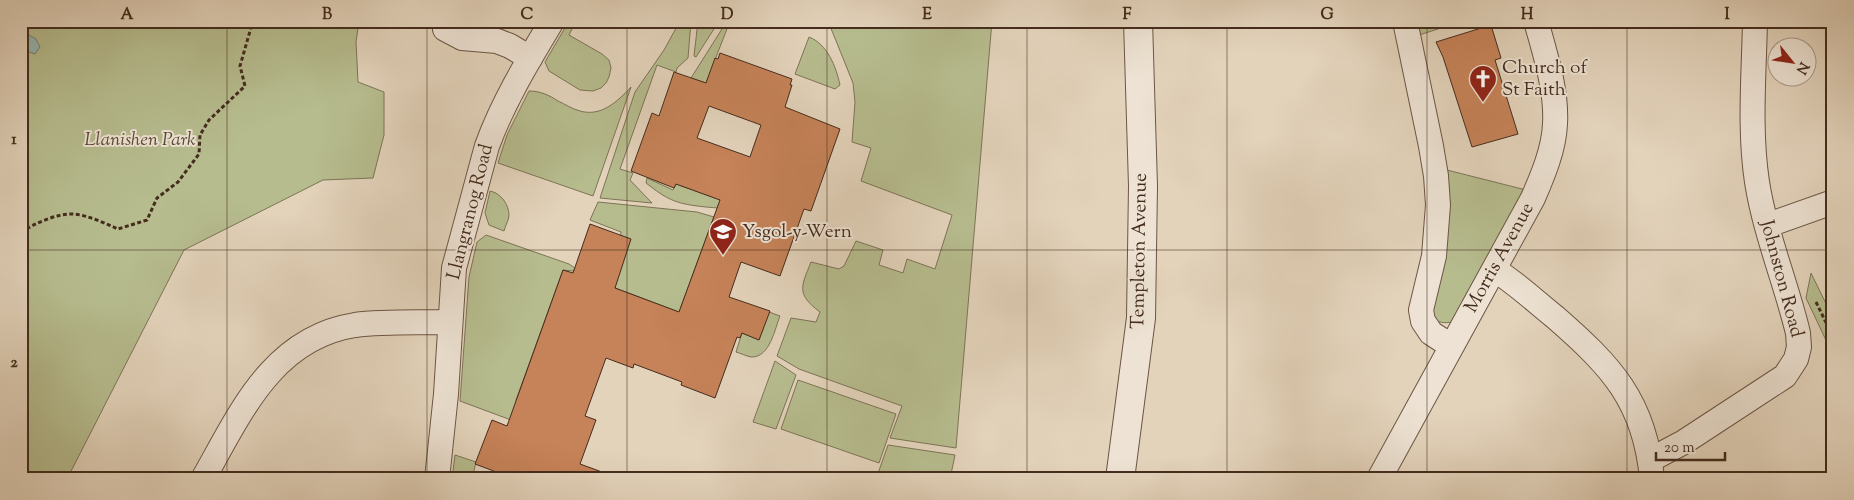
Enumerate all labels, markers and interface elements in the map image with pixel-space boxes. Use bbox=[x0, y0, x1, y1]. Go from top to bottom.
text: A bbox=[121, 4, 134, 27]
text: B bbox=[322, 4, 332, 27]
text: C bbox=[521, 4, 534, 27]
text: D bbox=[721, 4, 734, 27]
text: E bbox=[922, 4, 932, 27]
text: F bbox=[1123, 4, 1132, 27]
text: G bbox=[1320, 4, 1334, 27]
text: H bbox=[1521, 4, 1534, 27]
text: I bbox=[1724, 4, 1730, 27]
north arrow bbox=[1766, 38, 1816, 88]
place label: Church of St Faith bbox=[1502, 55, 1588, 104]
text: N bbox=[1790, 58, 1813, 77]
church icon: Church of St Faith bbox=[1468, 64, 1498, 103]
park label: Llanishen Park bbox=[84, 127, 196, 154]
text: 1 bbox=[11, 129, 17, 152]
street label: Llangranog Road bbox=[441, 141, 501, 283]
street label: Templeton Avenue bbox=[1125, 173, 1155, 329]
street label: Morris Avenue bbox=[1459, 198, 1541, 318]
street label: Johnston Road bbox=[1752, 216, 1810, 341]
school or university icon: Ysgol-y-Wern bbox=[708, 217, 738, 256]
place label: Ysgol-y-Wern bbox=[742, 219, 852, 246]
text: 2 bbox=[10, 352, 18, 375]
scale bar bbox=[1656, 430, 1725, 462]
text: 20 m bbox=[1664, 438, 1695, 459]

